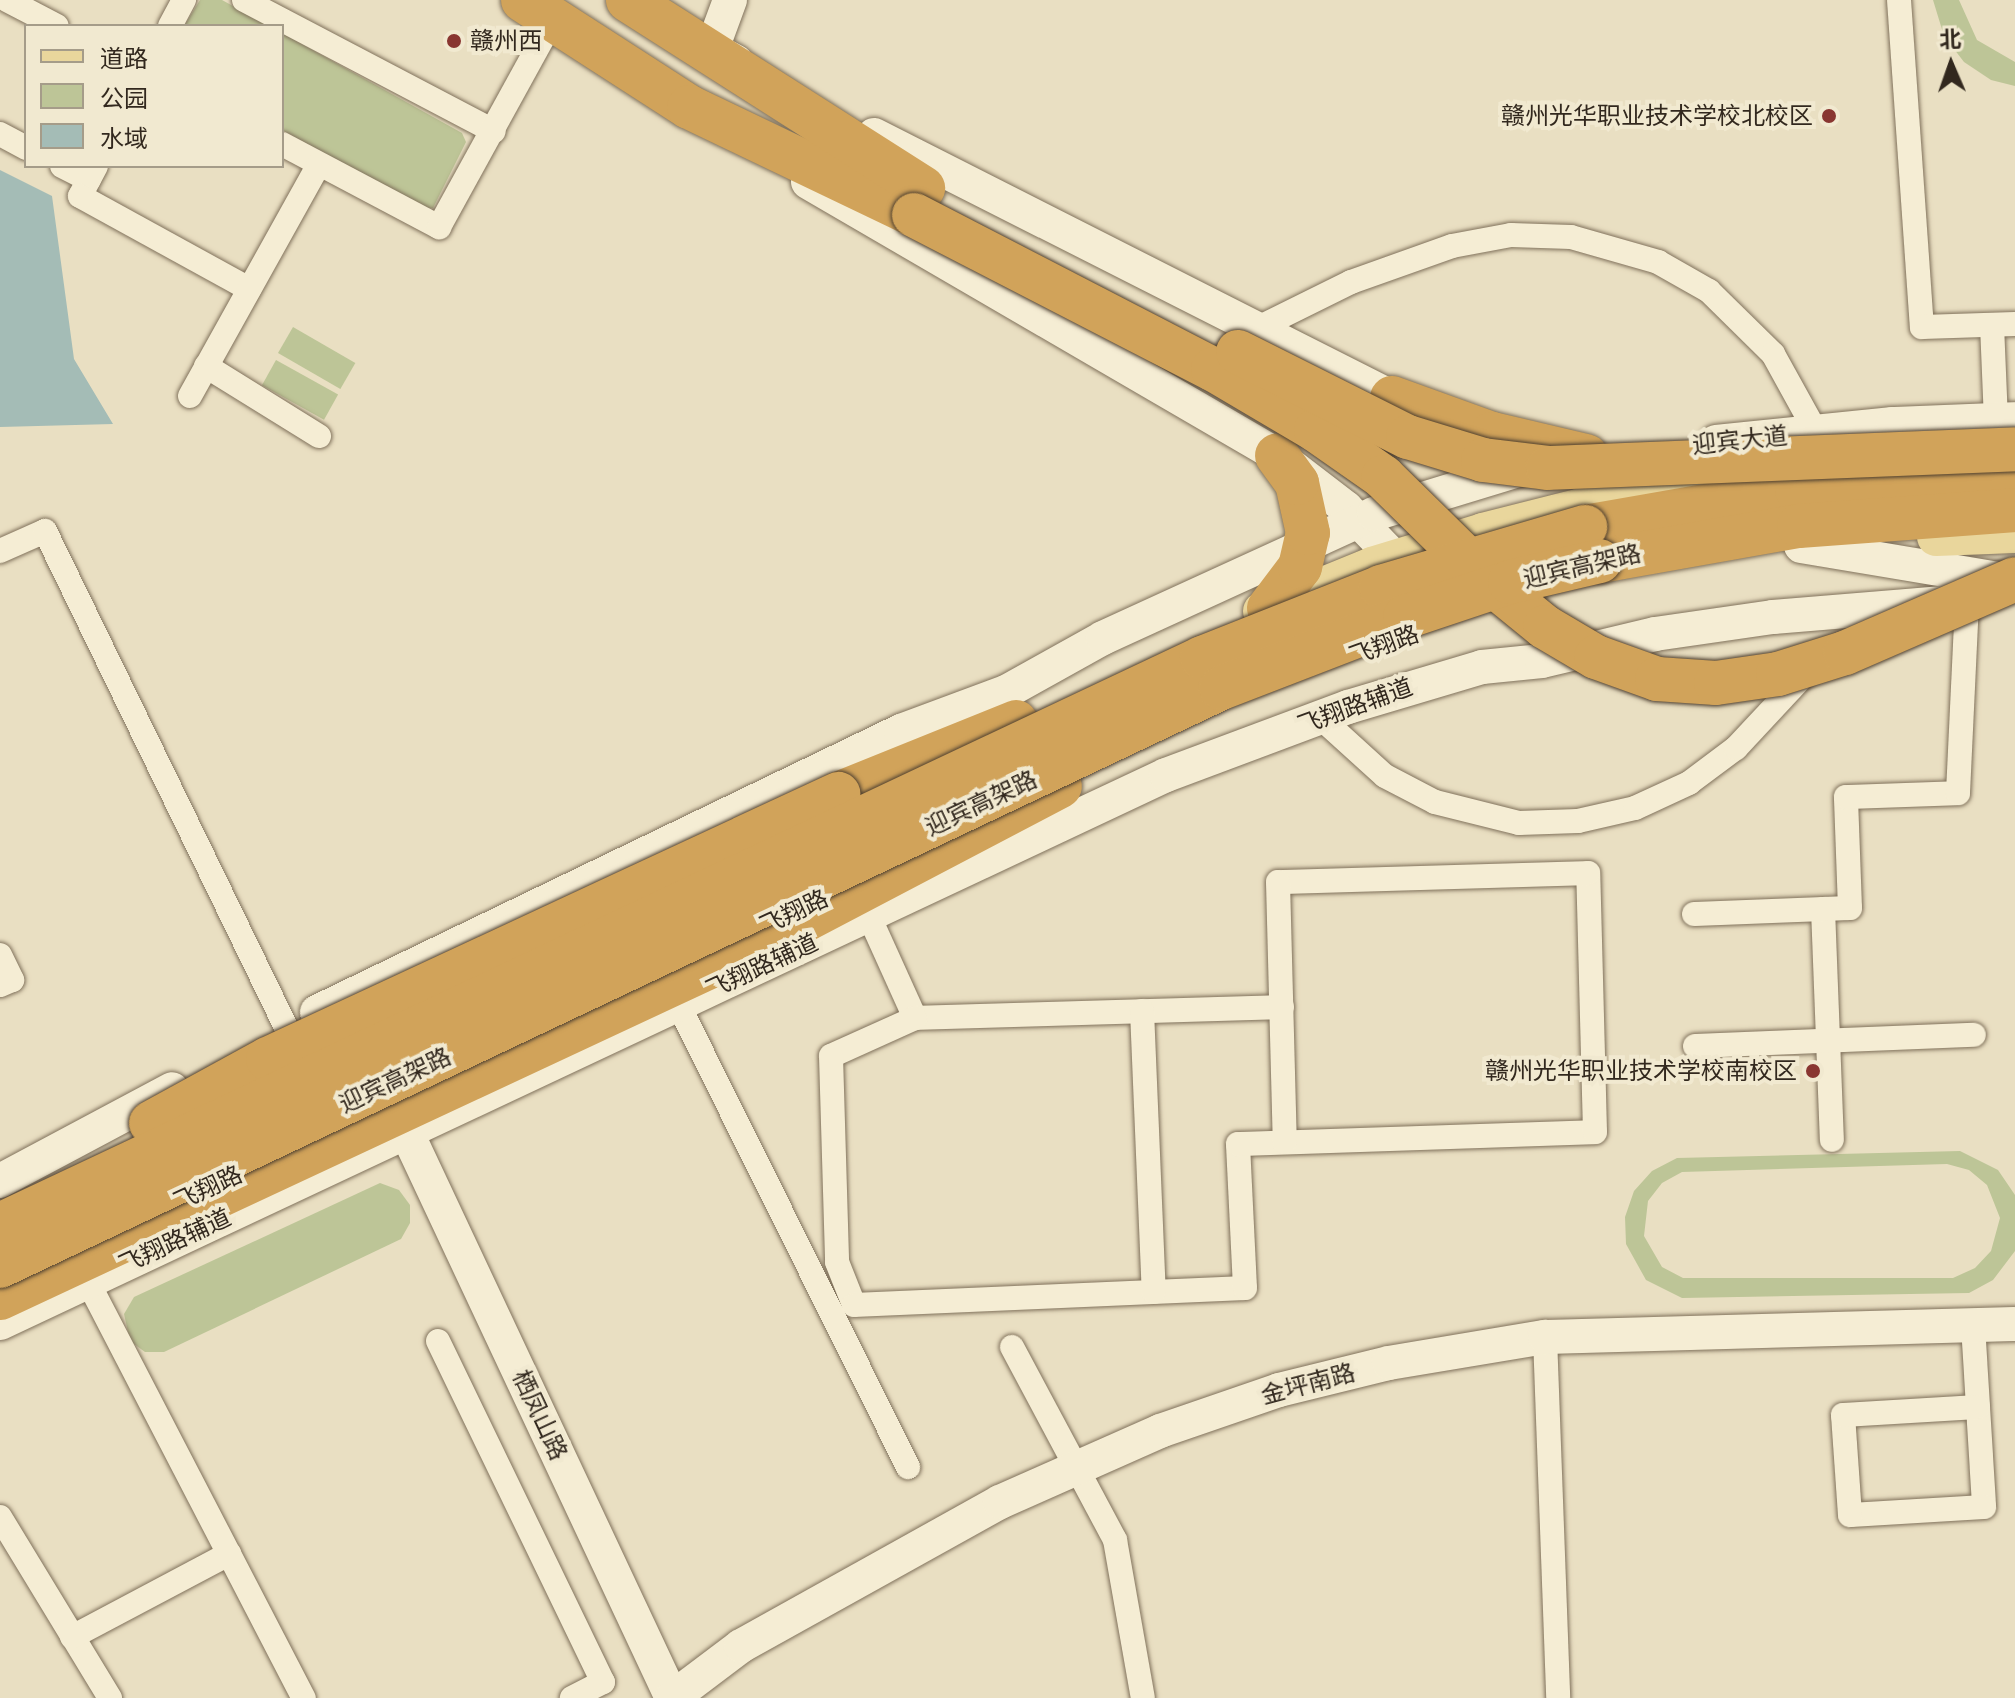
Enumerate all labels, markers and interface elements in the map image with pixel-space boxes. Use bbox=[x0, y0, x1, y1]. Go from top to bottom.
legend bbox=[24, 24, 284, 168]
north arrow bbox=[1911, 24, 1991, 104]
place label: 赣州西 bbox=[470, 27, 542, 55]
text: 北 bbox=[1939, 27, 1962, 52]
marker: 赣州西 bbox=[445, 32, 463, 50]
text: 道路 bbox=[100, 45, 148, 72]
text: 公园 bbox=[100, 85, 148, 112]
place label: 赣州光华职业技术学校北校区 bbox=[1501, 102, 1813, 130]
marker: 赣州光华职业技术学校北校区 bbox=[1820, 107, 1838, 125]
text: 水域 bbox=[100, 125, 148, 152]
street label: 迎宾大道 bbox=[1691, 421, 1789, 459]
street label: 迎宾高架路 bbox=[1520, 538, 1644, 594]
street label: 飞翔路 bbox=[1345, 619, 1423, 671]
street label: 飞翔路辅道 bbox=[1294, 672, 1416, 740]
street label: 迎宾高架路 bbox=[921, 765, 1041, 841]
street label: 飞翔路 bbox=[755, 884, 833, 940]
street label: 飞翔路辅道 bbox=[702, 928, 822, 1004]
street label: 迎宾高架路 bbox=[335, 1042, 455, 1118]
place label: 赣州光华职业技术学校南校区 bbox=[1485, 1057, 1797, 1085]
marker: 赣州光华职业技术学校南校区 bbox=[1804, 1062, 1822, 1080]
street label: 飞翔路 bbox=[169, 1160, 247, 1216]
street label: 飞翔路辅道 bbox=[115, 1203, 235, 1279]
street label: 金坪南路 bbox=[1258, 1358, 1358, 1410]
street label: 栖凤山路 bbox=[507, 1365, 573, 1465]

